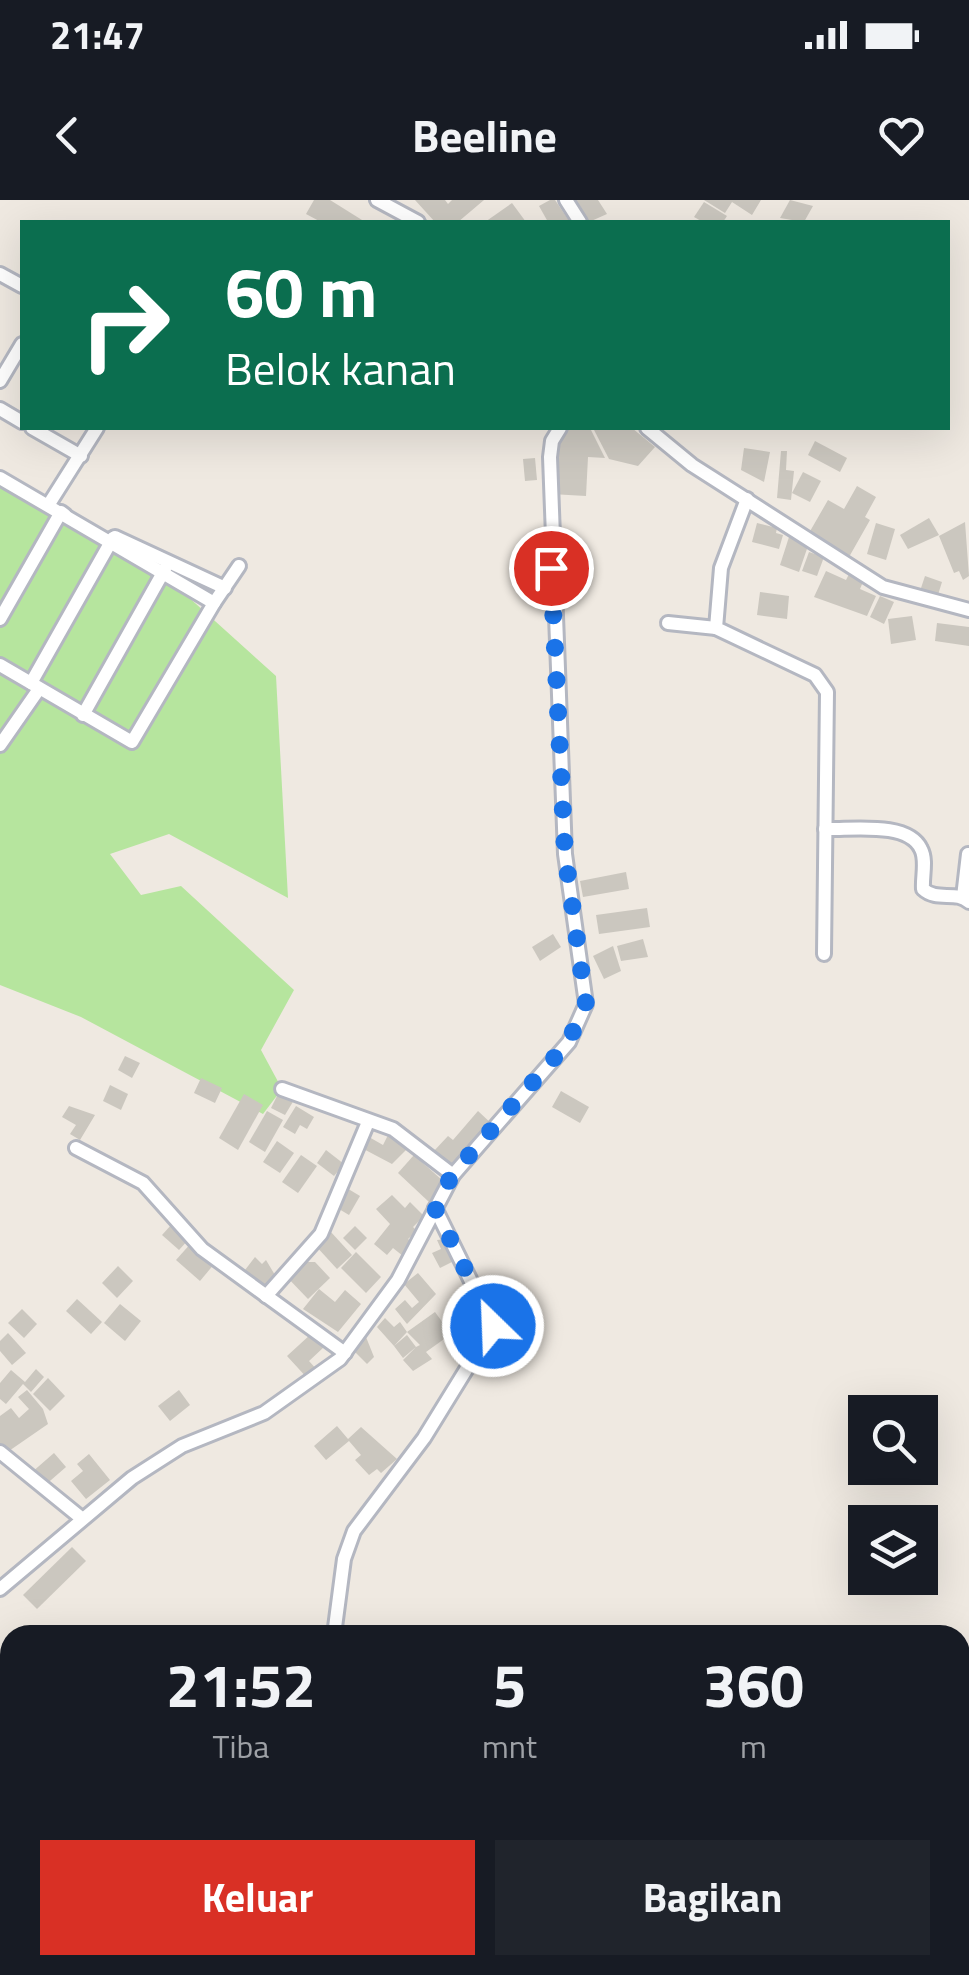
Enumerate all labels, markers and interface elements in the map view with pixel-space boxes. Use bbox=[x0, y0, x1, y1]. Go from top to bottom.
text: 21:47 bbox=[50, 6, 145, 64]
text: Beeline bbox=[412, 101, 557, 169]
icon: back bbox=[40, 108, 95, 163]
icon: heart bbox=[874, 108, 929, 163]
text: 60 m bbox=[225, 238, 378, 344]
icon: right bbox=[60, 260, 190, 390]
text: Belok kanan bbox=[225, 334, 456, 402]
pin bbox=[509, 526, 594, 611]
icon: arrive bbox=[524, 541, 579, 596]
position arrow bbox=[441, 1274, 545, 1378]
map controls bbox=[848, 1395, 938, 1595]
button: search bbox=[848, 1395, 938, 1485]
button: layers bbox=[848, 1505, 938, 1595]
text: 21:52 bbox=[166, 1639, 316, 1730]
text: 5 bbox=[493, 1639, 526, 1730]
text: 360 bbox=[703, 1639, 804, 1730]
text: Tiba bbox=[213, 1722, 269, 1770]
text: mnt bbox=[482, 1722, 537, 1770]
text: m bbox=[740, 1722, 767, 1770]
button: Keluar bbox=[40, 1840, 475, 1955]
button: Bagikan bbox=[495, 1840, 930, 1955]

